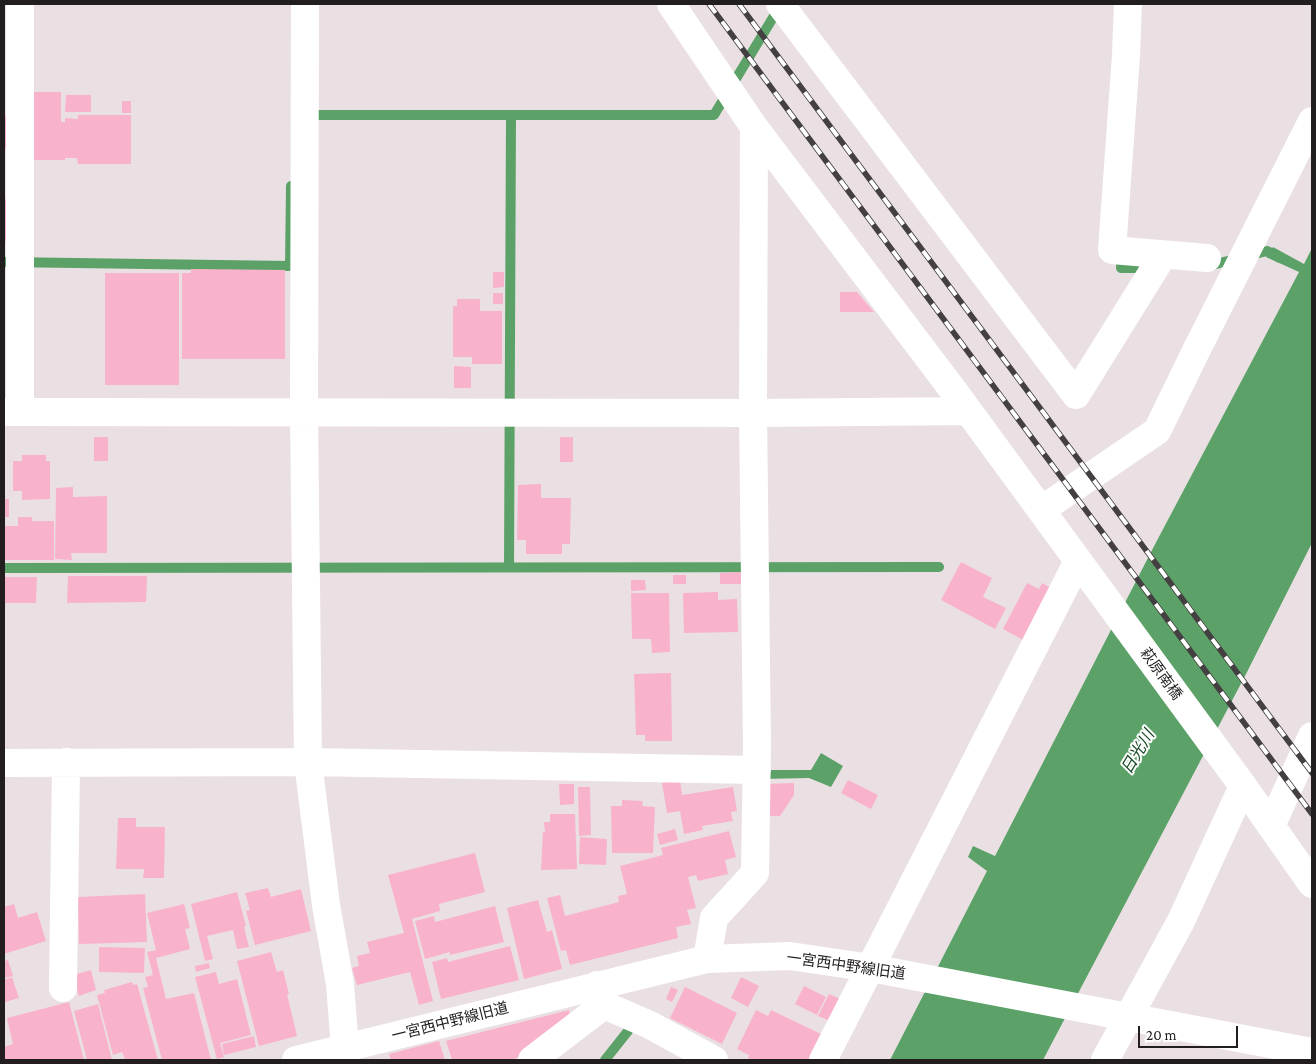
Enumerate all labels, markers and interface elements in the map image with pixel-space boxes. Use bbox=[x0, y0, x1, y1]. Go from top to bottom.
street label: 萩原南橋 bbox=[1136, 644, 1186, 704]
water label: 日光川 bbox=[1117, 726, 1159, 778]
street label: 一宮西中野線旧道 bbox=[785, 949, 907, 983]
street label: 一宮西中野線旧道 bbox=[390, 999, 510, 1045]
scale bar bbox=[1141, 1016, 1241, 1048]
text: 20 m bbox=[1146, 1027, 1177, 1043]

